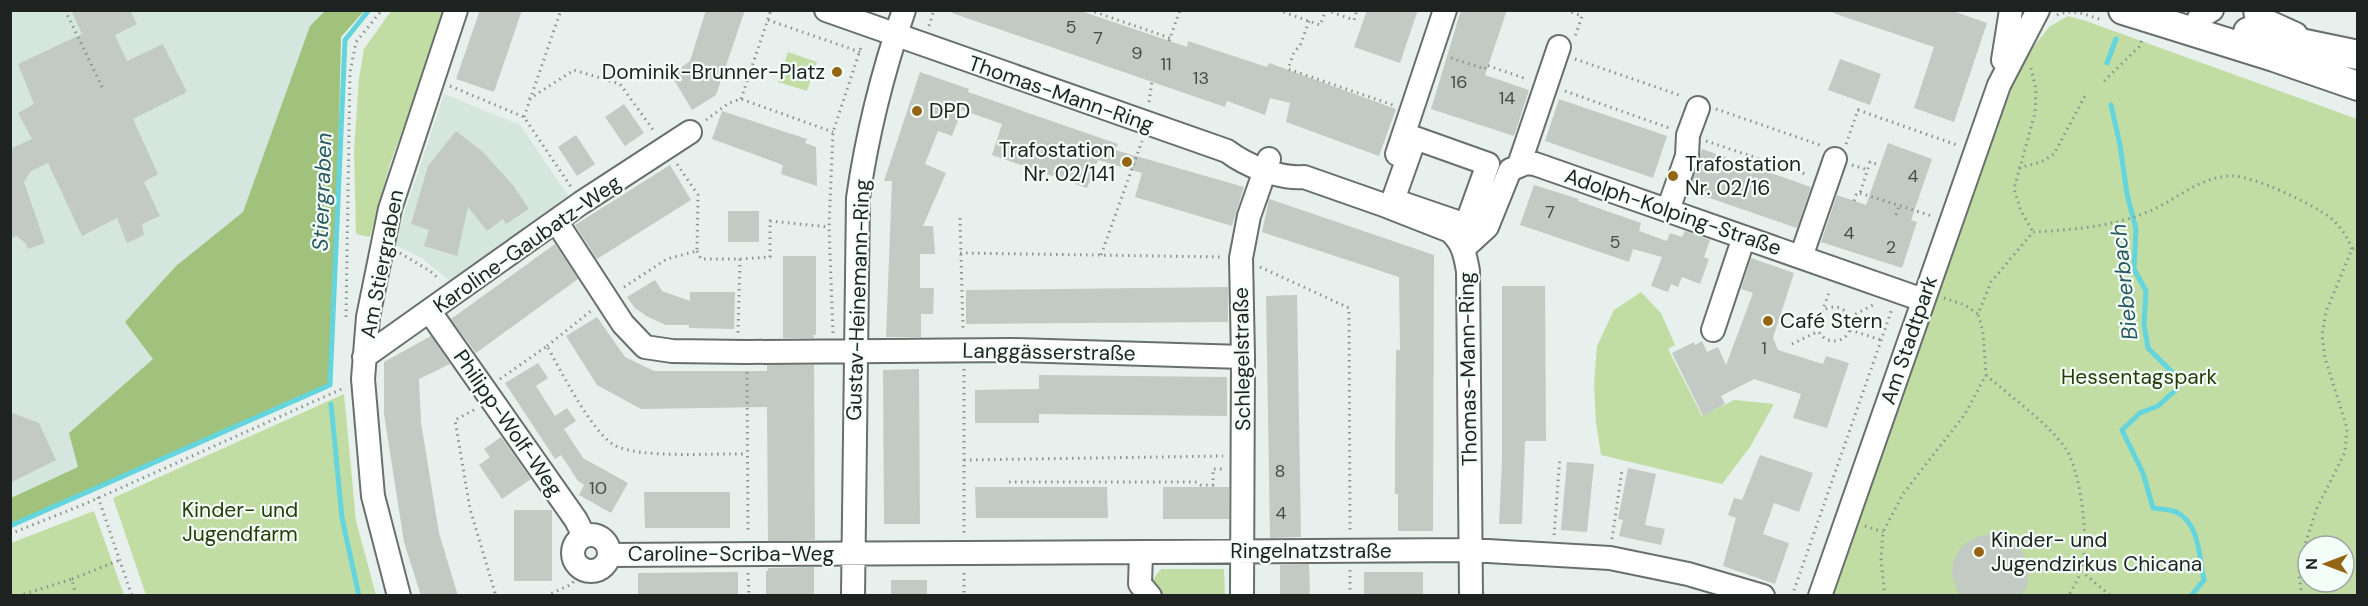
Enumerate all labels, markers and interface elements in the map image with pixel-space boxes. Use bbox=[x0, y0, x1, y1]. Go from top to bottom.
house number: 5 bbox=[1066, 15, 1076, 39]
house number: 7 bbox=[1093, 26, 1103, 50]
house number: 9 bbox=[1131, 41, 1143, 65]
street label: Thomas-Mann-Ring bbox=[965, 49, 1158, 139]
house number: 11 bbox=[1160, 52, 1172, 76]
place label: Dominik-Brunner-Platz bbox=[602, 58, 825, 86]
marker: Dominik-Brunner-Platz bbox=[830, 65, 844, 79]
house number: 13 bbox=[1193, 66, 1209, 90]
house number: 16 bbox=[1451, 70, 1467, 94]
house number: 14 bbox=[1499, 86, 1515, 110]
place label: DPD bbox=[929, 97, 970, 125]
marker: DPD bbox=[910, 104, 924, 118]
water label: Stiergraben bbox=[305, 132, 339, 252]
place label: Trafostation Nr. 02/141 bbox=[999, 136, 1115, 188]
place label: Trafostation Nr. 02/16 bbox=[1685, 150, 1801, 202]
marker: Trafostation Nr. 02/141 bbox=[1120, 155, 1134, 169]
street label: Adolph-Kolping-Straße bbox=[1561, 162, 1785, 262]
house number: 4 bbox=[1908, 164, 1919, 188]
street label: Karoline-Gaubatz-Weg bbox=[428, 168, 627, 319]
marker: Trafostation Nr. 02/16 bbox=[1666, 169, 1680, 183]
street label: Gustav-Heinemann-Ring bbox=[840, 178, 876, 421]
street label: Am Stiergraben bbox=[354, 187, 410, 341]
house number: 7 bbox=[1545, 200, 1555, 224]
house number: 4 bbox=[1844, 221, 1855, 245]
water label: Bieberbach bbox=[2103, 222, 2145, 342]
house number: 5 bbox=[1610, 230, 1620, 254]
house number: 2 bbox=[1886, 235, 1896, 259]
street label: Thomas-Mann-Ring bbox=[1452, 271, 1484, 466]
street label: Am Stadtpark bbox=[1874, 272, 1944, 408]
street label: Schlegelstraße bbox=[1227, 287, 1257, 431]
place label: Café Stern bbox=[1780, 307, 1883, 335]
marker: Café Stern bbox=[1761, 314, 1775, 328]
street label: Langgässerstraße bbox=[962, 336, 1136, 368]
house number: 1 bbox=[1761, 336, 1767, 360]
street label: Philipp-Wolf-Weg bbox=[447, 344, 569, 502]
park label: Hessentagspark bbox=[2061, 363, 2217, 391]
house number: 8 bbox=[1275, 459, 1285, 483]
house number: 10 bbox=[589, 476, 607, 500]
park label: Kinder- und Jugendfarm bbox=[182, 496, 298, 548]
house number: 4 bbox=[1276, 501, 1287, 525]
place label: Kinder- und Jugendzirkus Chicana bbox=[1991, 526, 2202, 578]
north arrow bbox=[2296, 534, 2356, 594]
street label: Ringelnatzstraße bbox=[1230, 537, 1392, 565]
street label: Caroline-Scriba-Weg bbox=[628, 540, 834, 568]
marker: Kinder- und Jugendzirkus Chicana bbox=[1972, 545, 1986, 559]
text: N bbox=[2301, 558, 2322, 570]

